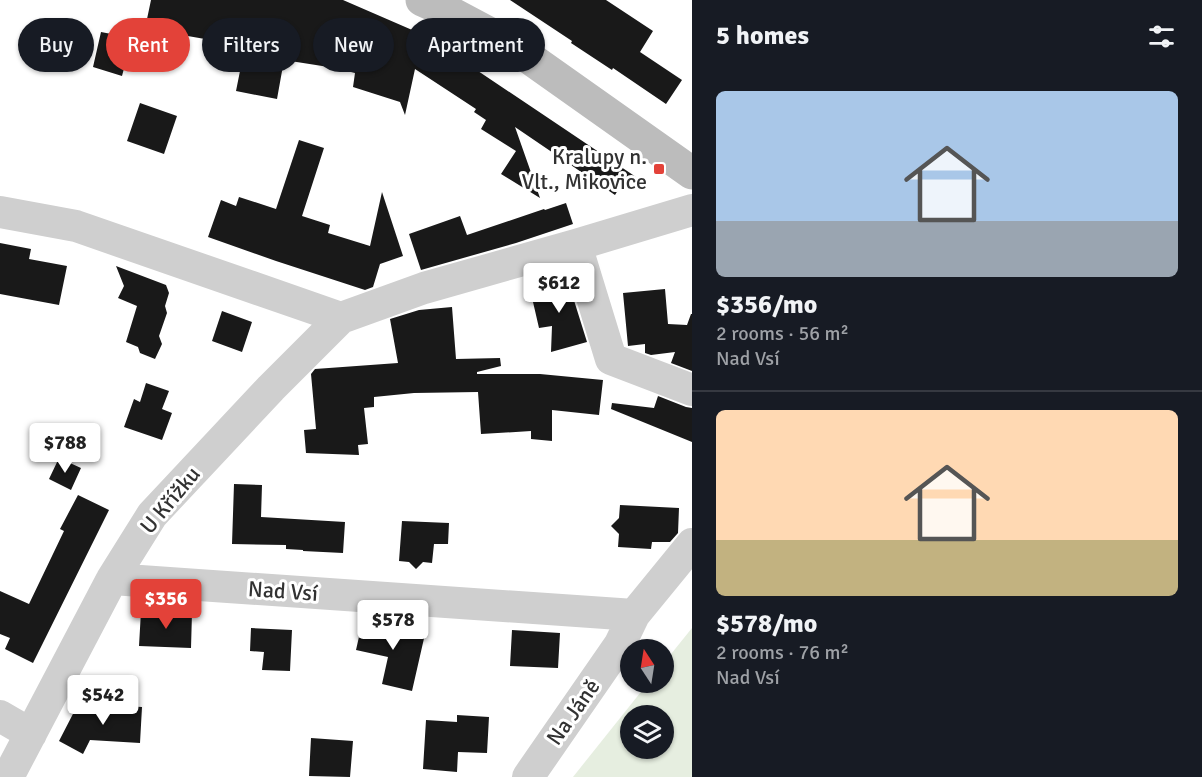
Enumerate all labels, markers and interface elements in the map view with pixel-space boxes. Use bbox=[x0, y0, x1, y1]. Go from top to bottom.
chip: Buy bbox=[18, 18, 94, 72]
chip: Rent bbox=[106, 18, 190, 72]
chip: Filters bbox=[202, 18, 301, 72]
chip: New bbox=[313, 18, 394, 72]
chip: Apartment bbox=[406, 18, 545, 72]
text: 5 homes bbox=[716, 20, 809, 52]
icon: filters bbox=[1145, 20, 1178, 53]
icon: home bbox=[893, 130, 1001, 238]
place label: Kralupy n. Vlt., Mikovice bbox=[522, 143, 647, 195]
marker: Kralupy n. Vlt., Mikovice bbox=[652, 162, 666, 176]
pin: $612 bbox=[523, 263, 595, 314]
text: $612 bbox=[537, 270, 581, 295]
text: $356/mo bbox=[716, 289, 817, 321]
text: 2 rooms · 56 m² bbox=[716, 321, 849, 346]
text: Nad Vsí bbox=[716, 346, 780, 371]
pin: $788 bbox=[29, 423, 101, 474]
text: $788 bbox=[43, 430, 87, 455]
icon: home bbox=[893, 449, 1001, 557]
street label: U Křížku bbox=[134, 461, 206, 539]
street label: Nad Vsí bbox=[247, 575, 319, 607]
pin: $356 bbox=[130, 579, 202, 630]
text: $356 bbox=[144, 586, 188, 611]
pin: $578 bbox=[357, 600, 429, 651]
text: $578 bbox=[371, 607, 415, 632]
text: $578/mo bbox=[716, 608, 817, 640]
north arrow bbox=[620, 639, 674, 693]
map controls bbox=[620, 639, 674, 759]
text: 2 rooms · 76 m² bbox=[716, 640, 849, 665]
text: Nad Vsí bbox=[716, 665, 780, 690]
street label: Na Jáně bbox=[541, 674, 605, 750]
pin: $542 bbox=[67, 675, 139, 726]
text: $542 bbox=[81, 682, 125, 707]
button: layers bbox=[620, 705, 674, 759]

